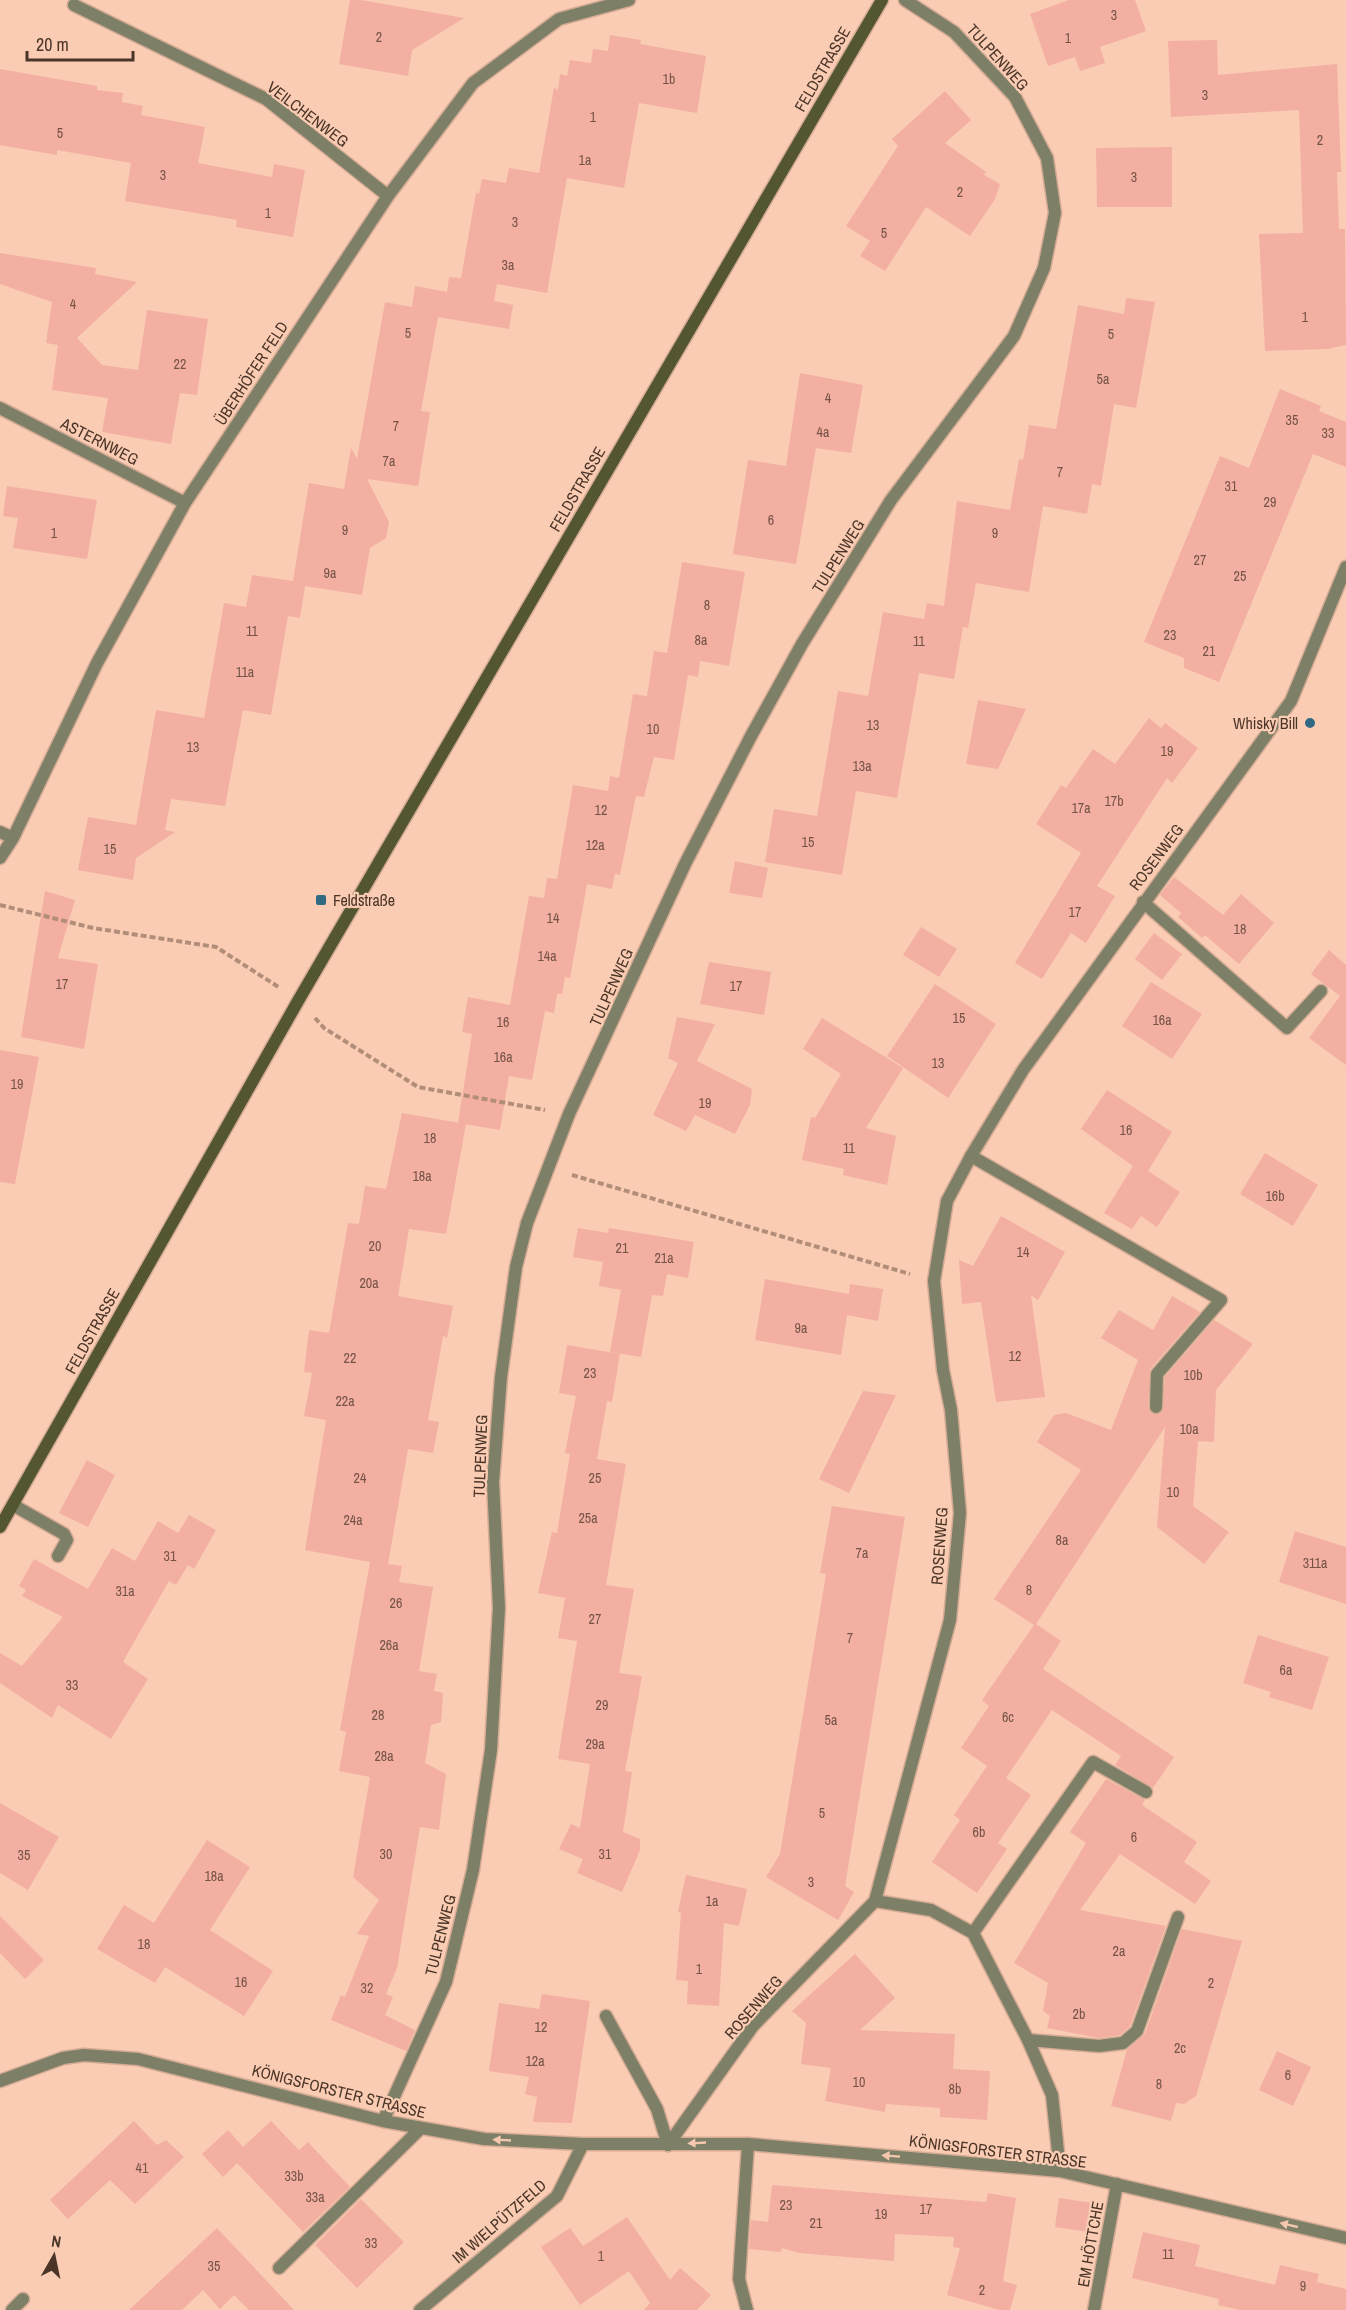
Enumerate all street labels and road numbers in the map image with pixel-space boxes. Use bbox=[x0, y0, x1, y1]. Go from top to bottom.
street label: TULPENWEG bbox=[962, 19, 1034, 95]
street label: FELDSTRASSE bbox=[789, 22, 855, 116]
street label: VEILCHENWEG bbox=[263, 76, 353, 152]
street label: ÜBERHÖFER FELD bbox=[209, 317, 293, 429]
street label: ASTERNWEG bbox=[56, 412, 143, 470]
street label: FELDSTRASSE bbox=[544, 442, 610, 536]
street label: TULPENWEG bbox=[807, 515, 869, 597]
street label: ROSENWEG bbox=[1124, 819, 1188, 895]
street label: TULPENWEG bbox=[584, 945, 638, 1029]
street label: FELDSTRASSE bbox=[59, 1284, 125, 1378]
street label: TULPENWEG bbox=[468, 1414, 492, 1498]
street label: ROSENWEG bbox=[925, 1506, 953, 1586]
street label: TULPENWEG bbox=[419, 1892, 461, 1978]
street label: ROSENWEG bbox=[719, 1970, 787, 2044]
street label: KÖNIGSFORSTER STRASSE bbox=[250, 2059, 428, 2123]
street label: KÖNIGSFORSTER STRASSE bbox=[908, 2129, 1088, 2173]
street label: IM WIELPÜTZFELD bbox=[447, 2174, 551, 2268]
street label: EM HÖTTCHE bbox=[1072, 2199, 1108, 2289]

